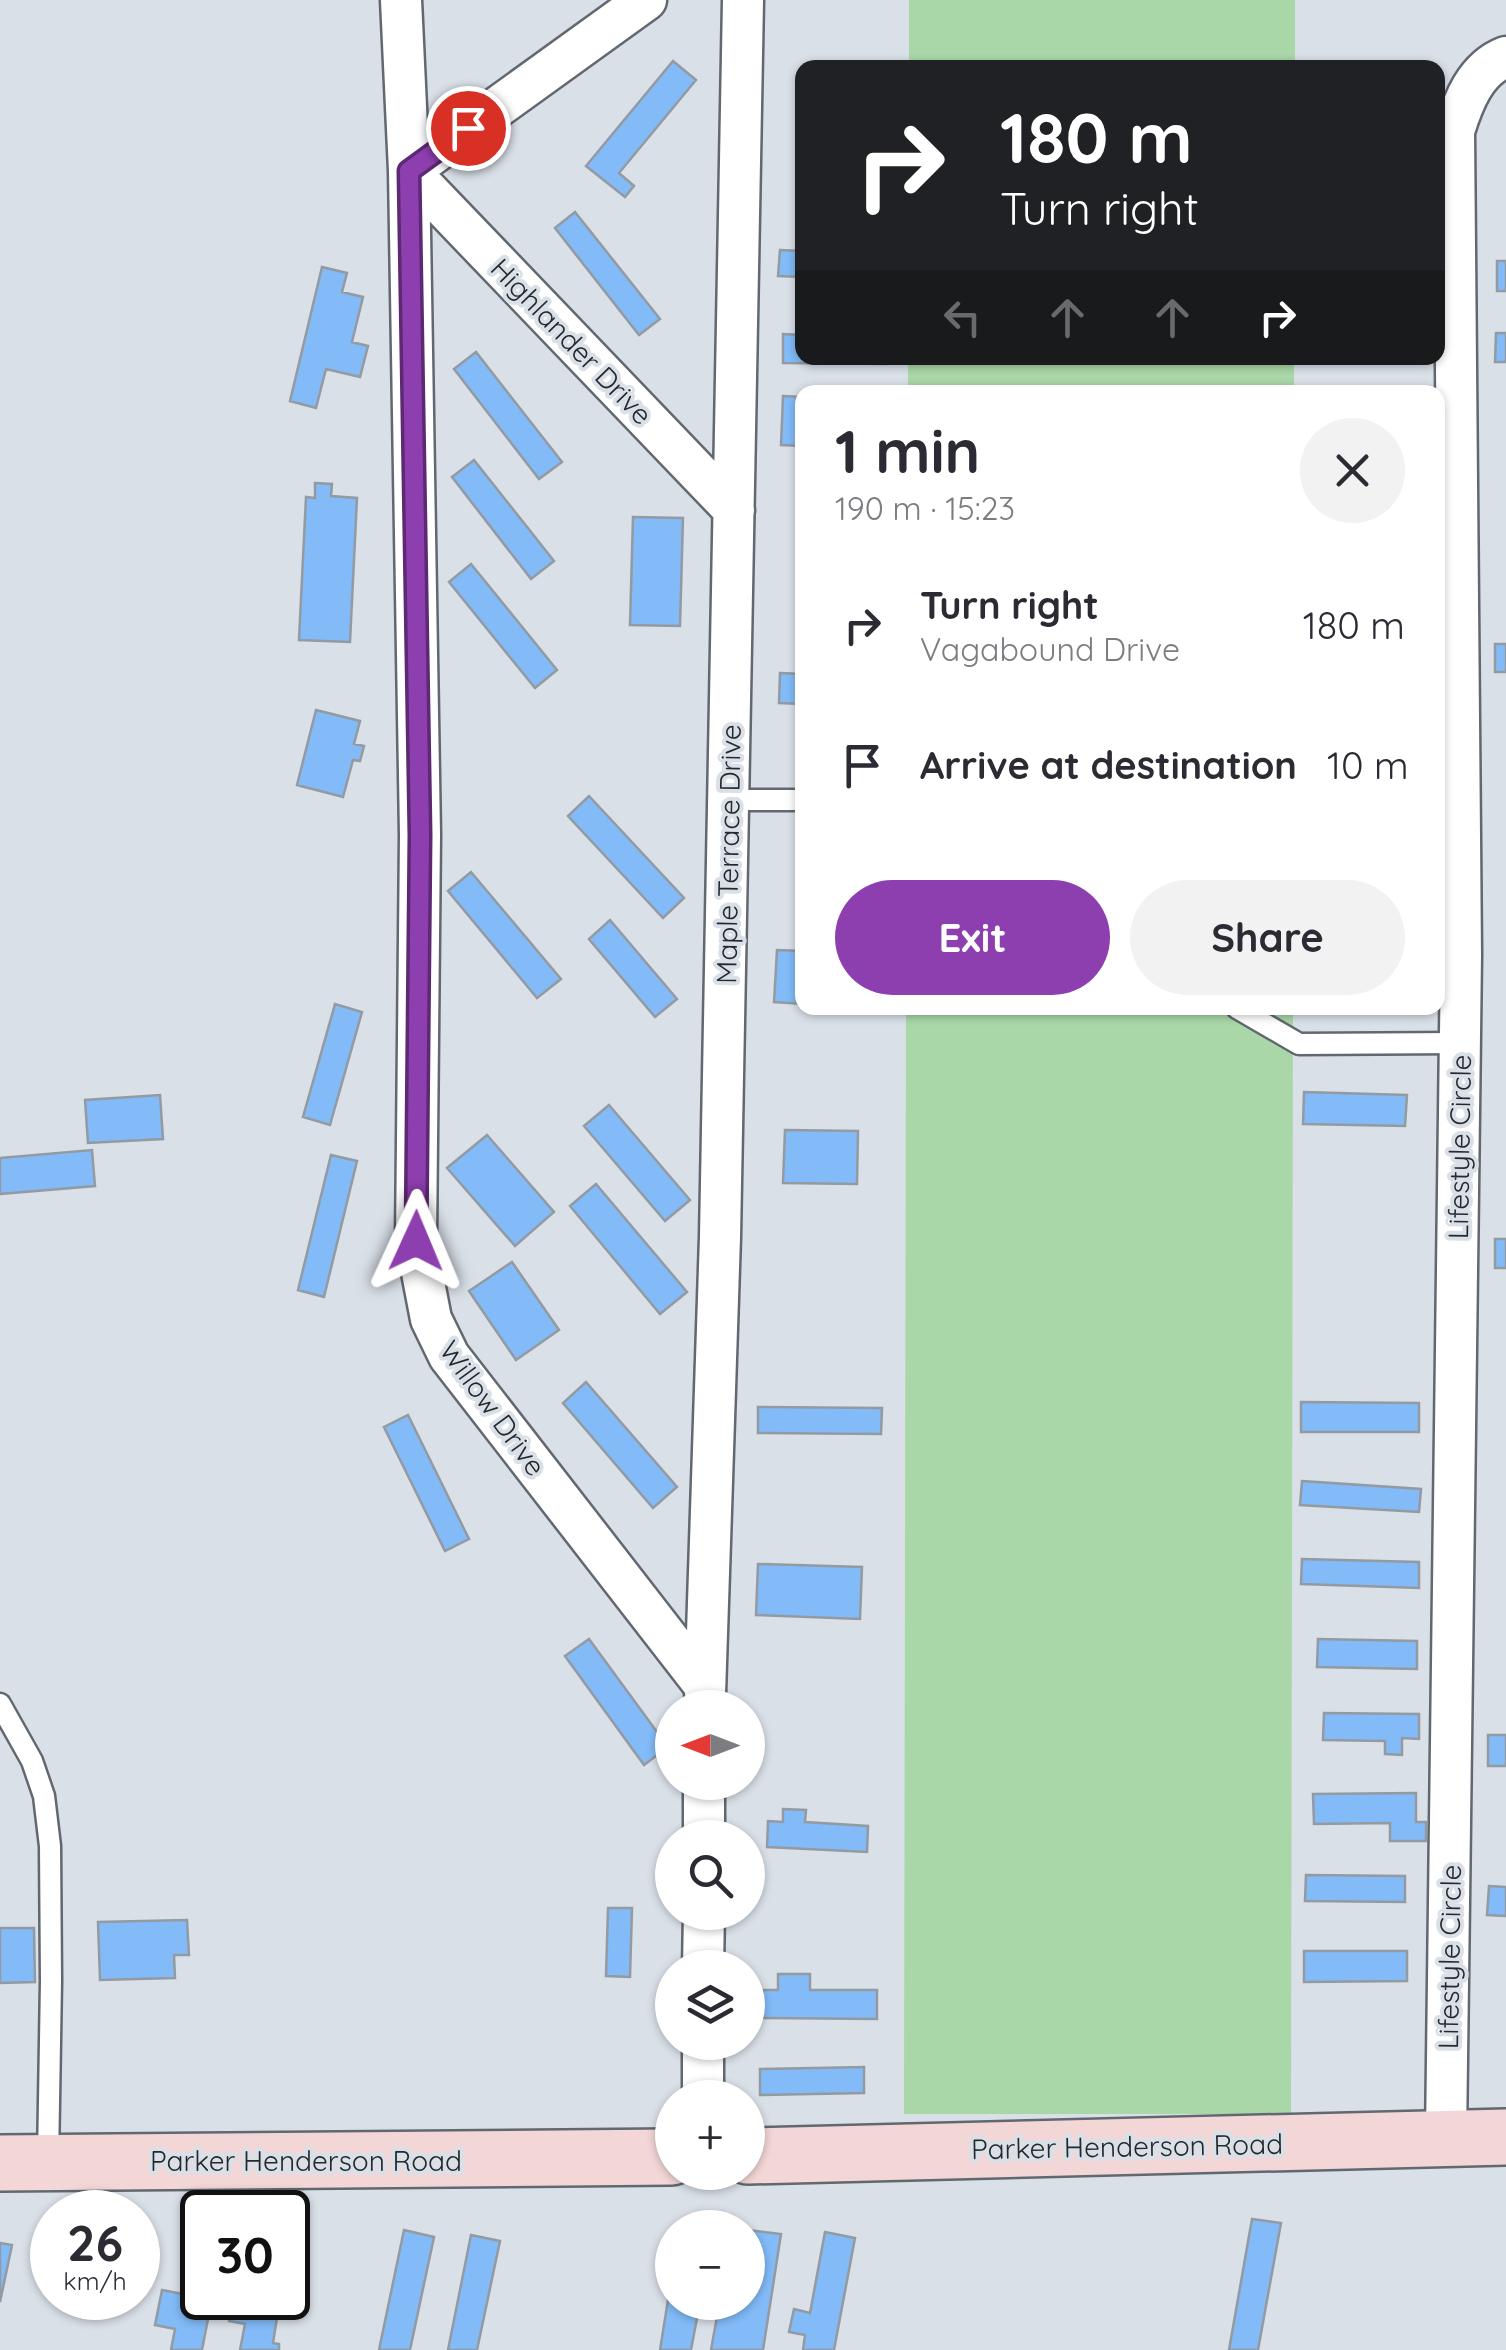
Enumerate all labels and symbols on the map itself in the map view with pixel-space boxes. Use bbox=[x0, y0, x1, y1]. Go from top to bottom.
pin bbox=[426, 86, 511, 171]
street label: Highlander Drive bbox=[484, 251, 660, 431]
street label: Maple Terrace Drive bbox=[708, 724, 748, 984]
street label: Lifestyle Circle bbox=[1440, 1054, 1478, 1240]
position arrow bbox=[364, 1189, 468, 1293]
street label: Willow Drive bbox=[432, 1334, 554, 1482]
north arrow bbox=[655, 1690, 765, 1800]
street label: Lifestyle Circle bbox=[1430, 1864, 1468, 2050]
street label: Parker Henderson Road bbox=[971, 2126, 1283, 2166]
street label: Parker Henderson Road bbox=[150, 2143, 462, 2178]
speed limit sign: 30 bbox=[180, 2190, 310, 2320]

